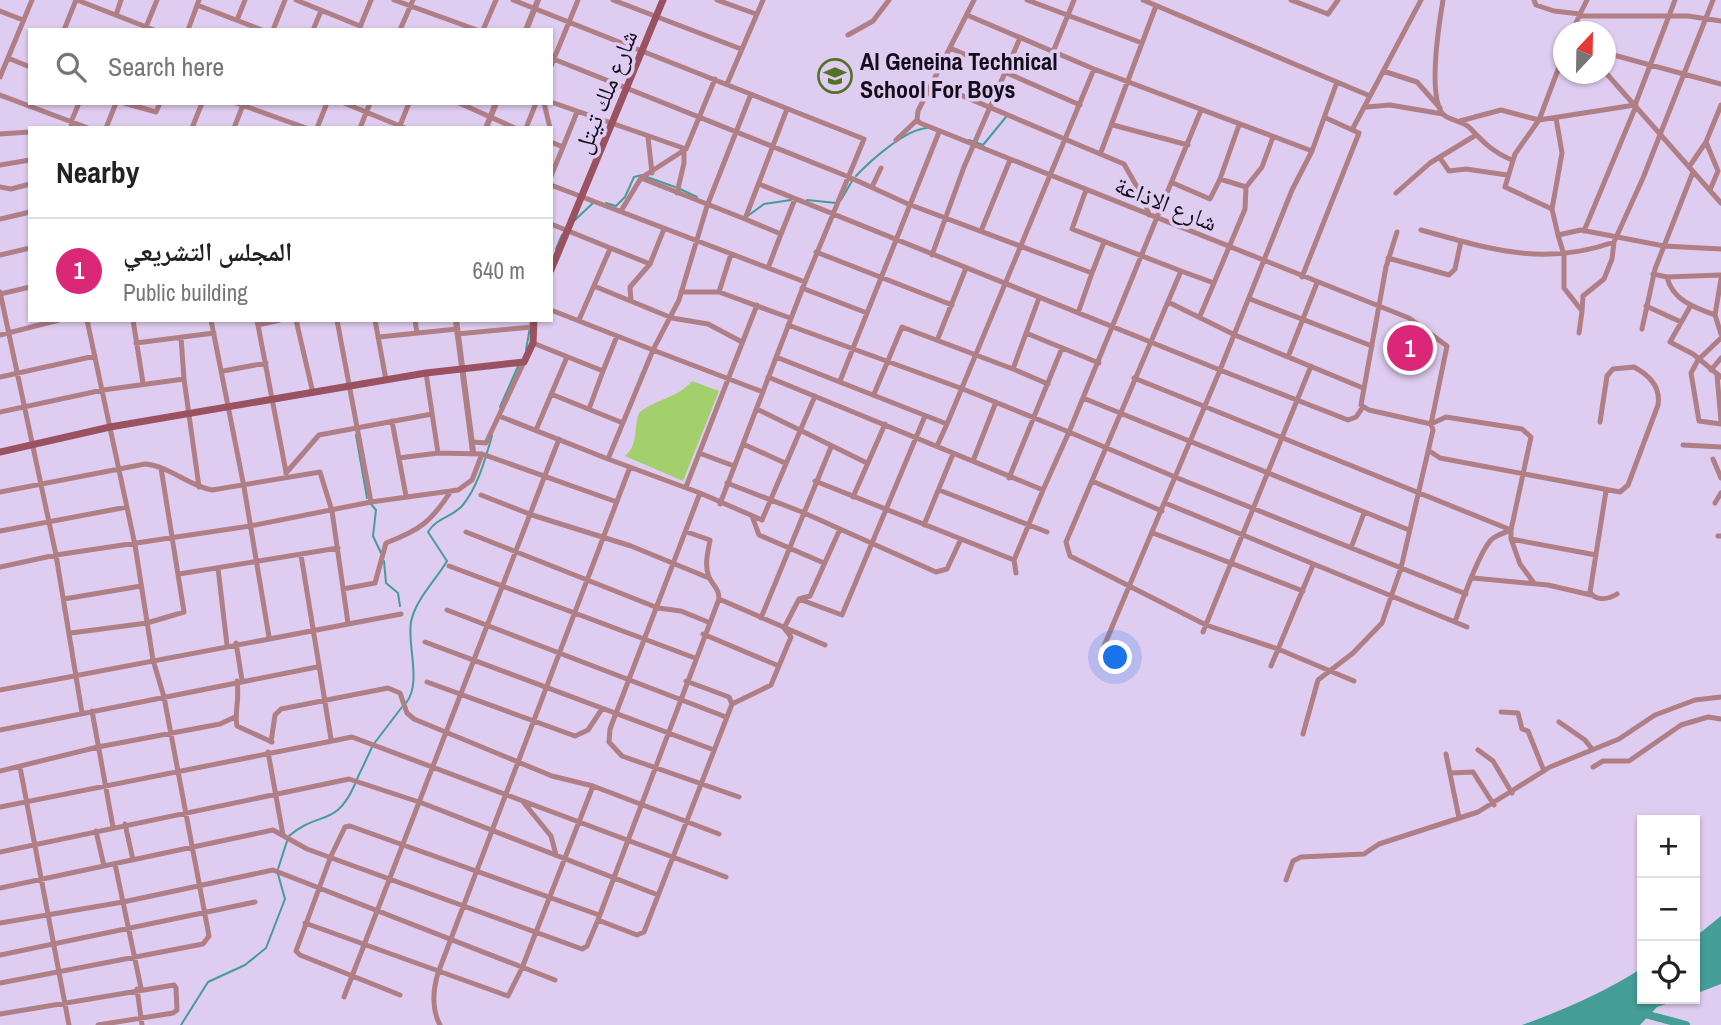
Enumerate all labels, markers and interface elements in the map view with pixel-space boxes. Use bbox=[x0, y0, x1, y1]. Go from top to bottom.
north arrow bbox=[1553, 21, 1616, 84]
street label: شارع ملك تيتل bbox=[566, 25, 644, 158]
search box bbox=[28, 28, 553, 105]
place label: Al Geneina Technical School For Boys bbox=[860, 45, 1058, 105]
icon: search bbox=[52, 48, 90, 86]
text: Search here bbox=[108, 49, 224, 84]
school or university icon: Al Geneina Technical School For Boys bbox=[816, 57, 854, 95]
text: Nearby bbox=[56, 152, 139, 192]
street label: شارع الاذاعة bbox=[1110, 168, 1222, 238]
text: المجلس التشريعي bbox=[123, 234, 292, 269]
text: 1 bbox=[74, 255, 84, 286]
text: 640 m bbox=[473, 255, 525, 286]
text: Public building bbox=[123, 277, 248, 308]
pin: 1 bbox=[1387, 322, 1433, 374]
your location bbox=[1098, 640, 1132, 674]
map controls bbox=[1637, 815, 1700, 1004]
button: + bbox=[1637, 815, 1700, 878]
button: − bbox=[1637, 878, 1700, 941]
button: locate bbox=[1637, 941, 1700, 1004]

